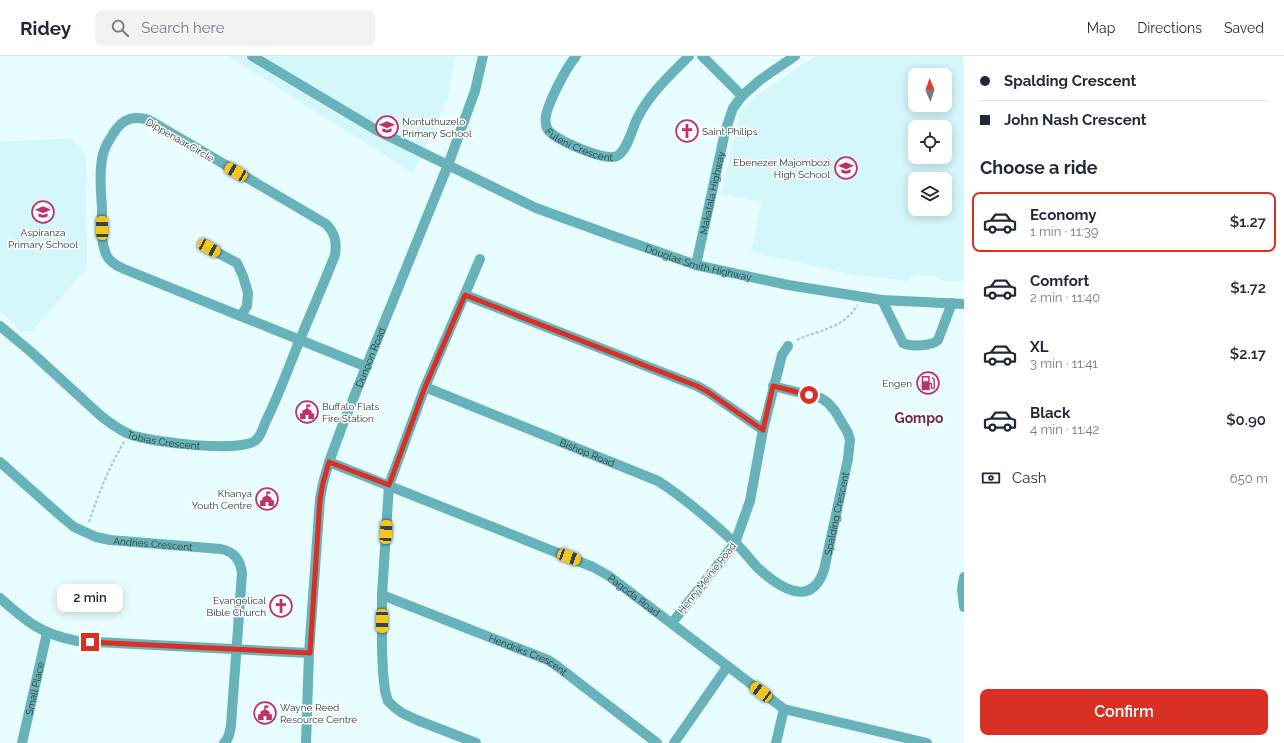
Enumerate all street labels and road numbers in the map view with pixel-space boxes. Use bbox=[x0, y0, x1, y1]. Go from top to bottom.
street label: Dippenaar Circle bbox=[144, 116, 216, 164]
street label: Fuleni Crescent bbox=[543, 126, 614, 163]
street label: Makatala Highway bbox=[697, 150, 726, 235]
street label: Douglas Smith Highway bbox=[644, 242, 753, 283]
street label: Dunoon Road bbox=[353, 326, 387, 389]
street label: Tobias Crescent bbox=[125, 428, 201, 451]
street label: Bishop Road bbox=[558, 436, 616, 468]
street label: Spalding Crescent bbox=[822, 470, 851, 556]
street label: Andries Crescent bbox=[113, 535, 193, 552]
street label: Henry Meinie Road bbox=[676, 540, 738, 616]
street label: Pagoda Road bbox=[606, 572, 662, 618]
street label: Hendriks Crescent bbox=[487, 632, 570, 678]
street label: Small Place bbox=[23, 661, 46, 716]

